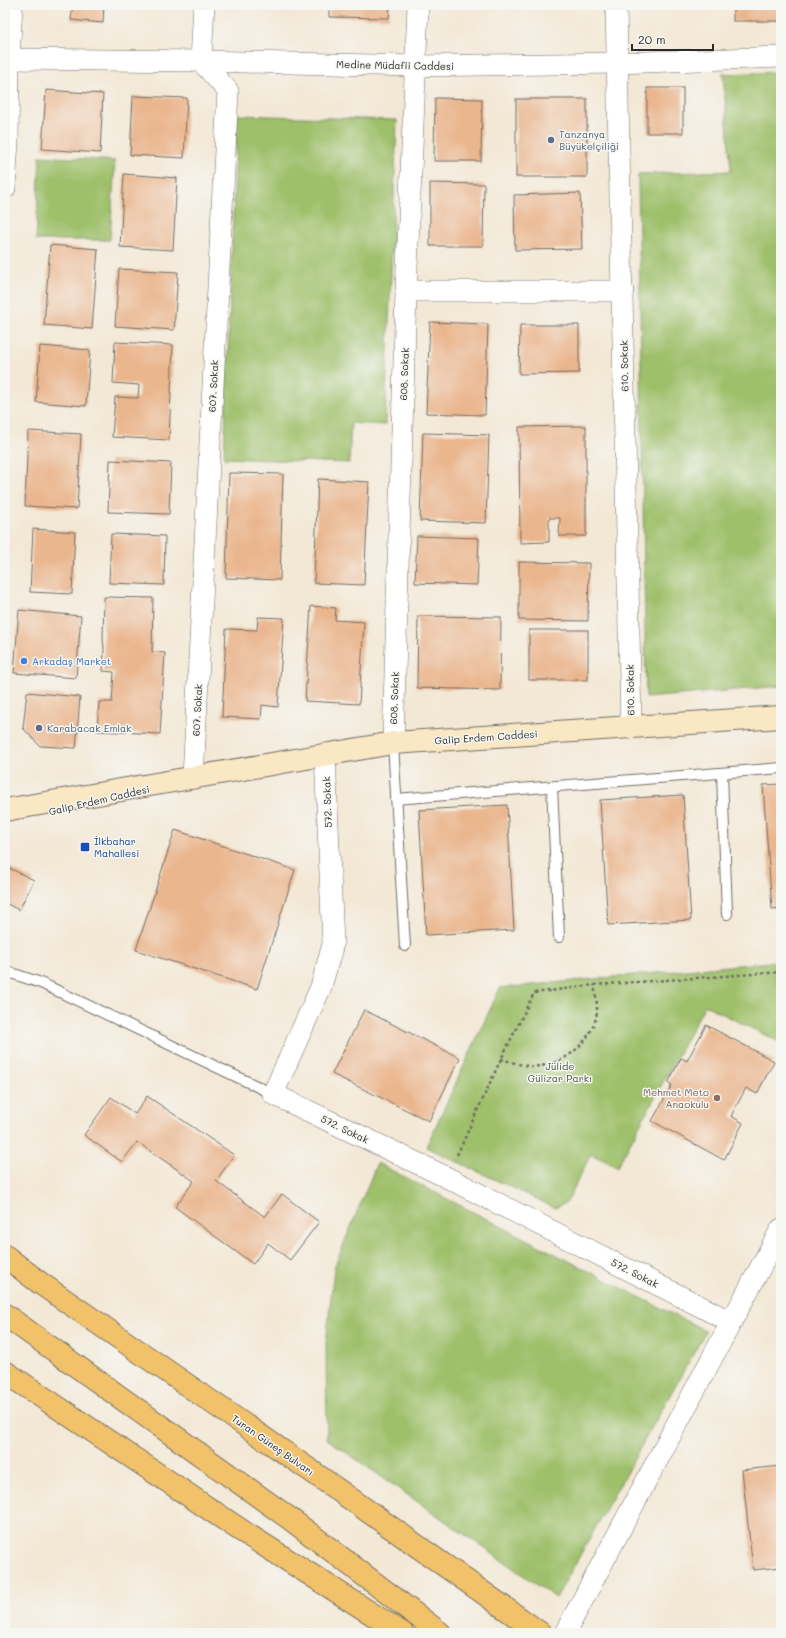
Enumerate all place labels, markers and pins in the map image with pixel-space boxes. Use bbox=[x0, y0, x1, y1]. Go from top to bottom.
place label: Tanzanya Büyükelçiliği bbox=[559, 127, 619, 153]
marker: Tanzanya Büyükelçiliği bbox=[546, 135, 556, 145]
place label: Arkadaş Market bbox=[32, 654, 111, 668]
marker: Arkadaş Market bbox=[19, 656, 29, 666]
place label: Karabacak Emlak bbox=[47, 721, 132, 735]
marker: Karabacak Emlak bbox=[34, 723, 44, 733]
place label: İlkbahar Mahallesi bbox=[94, 834, 139, 860]
marker: İlkbahar Mahallesi bbox=[79, 841, 91, 853]
place label: Mehmet Meto Anaokulu bbox=[643, 1085, 709, 1111]
marker: Mehmet Meto Anaokulu bbox=[712, 1093, 722, 1103]

